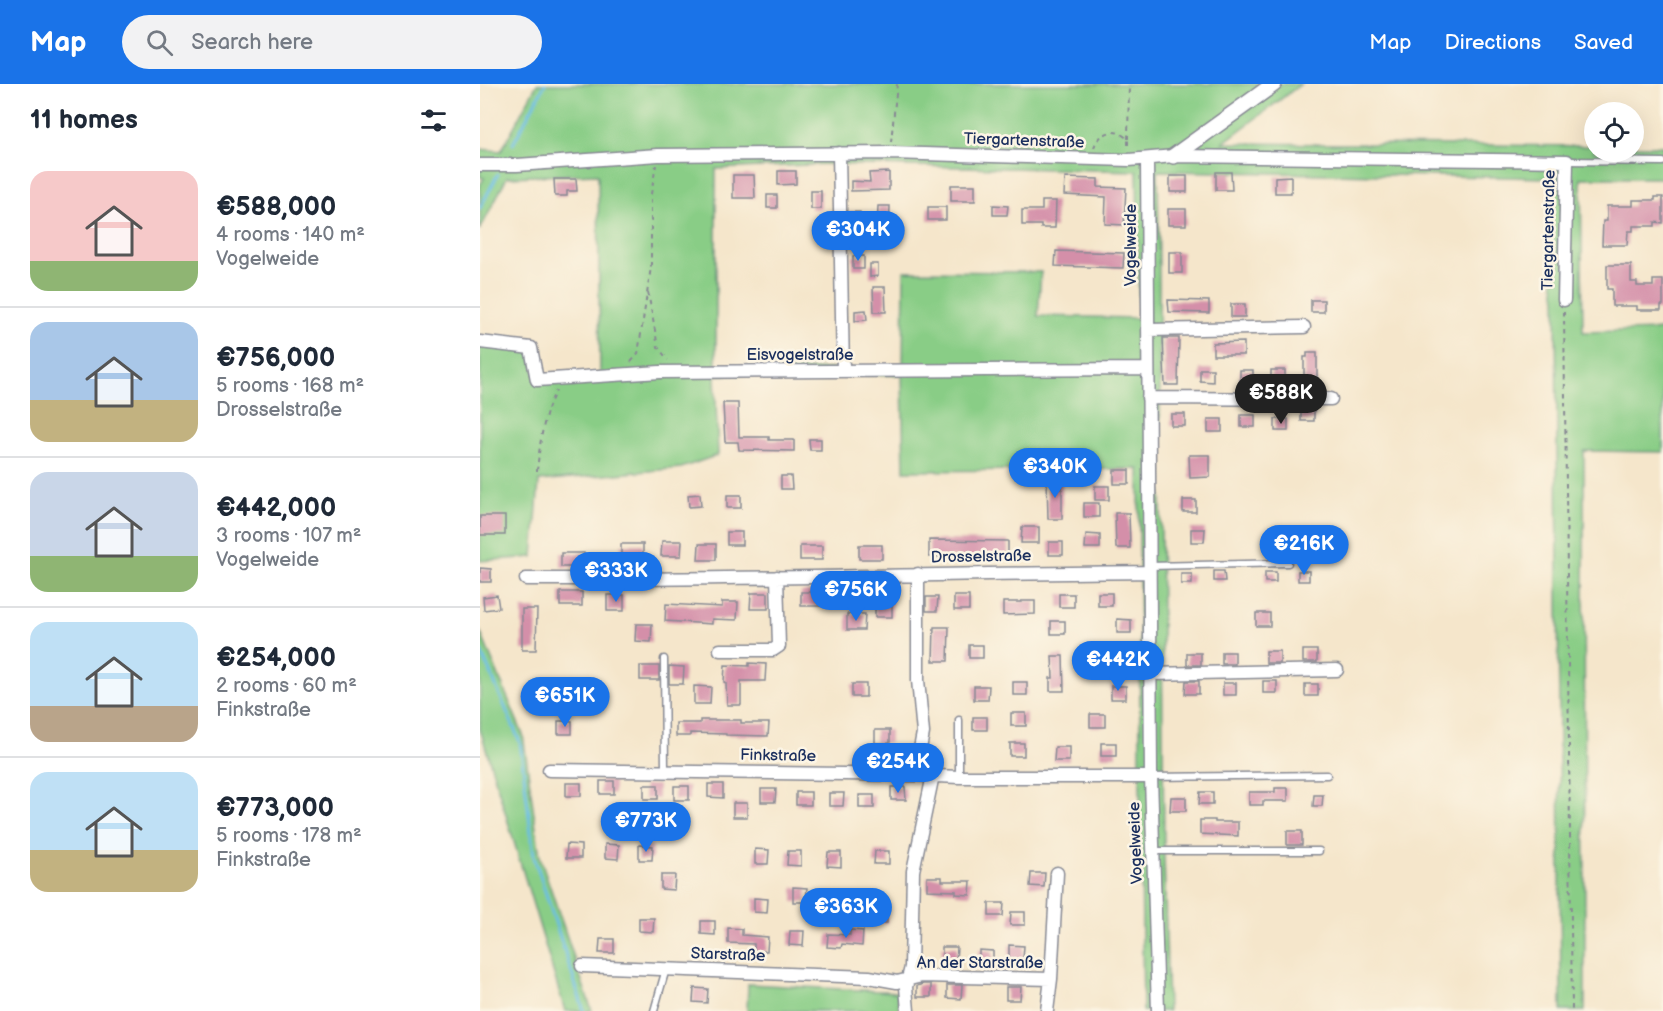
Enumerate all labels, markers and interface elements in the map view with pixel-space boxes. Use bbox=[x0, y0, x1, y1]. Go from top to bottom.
search box bbox=[122, 15, 542, 69]
text: Map bbox=[30, 26, 86, 59]
icon: search bbox=[143, 26, 176, 59]
text: Search here bbox=[191, 29, 313, 56]
text: Map bbox=[1369, 30, 1412, 55]
text: Directions bbox=[1445, 30, 1541, 55]
text: Saved bbox=[1574, 30, 1633, 55]
map controls bbox=[1584, 102, 1644, 162]
button: locate bbox=[1584, 102, 1644, 162]
icon: filters bbox=[417, 104, 450, 137]
text: 11 homes bbox=[30, 105, 138, 136]
street label: Tiergartenstraße bbox=[963, 129, 1085, 153]
street label: Tiergartenstraße bbox=[1538, 169, 1560, 290]
text: €588,000 bbox=[216, 192, 336, 223]
icon: home bbox=[78, 195, 150, 267]
street label: Vogelweide bbox=[1122, 203, 1141, 286]
pin: €304K bbox=[816, 211, 900, 262]
text: €304K bbox=[826, 218, 890, 242]
text: 4 rooms · 140 m² bbox=[216, 223, 365, 247]
text: Vogelweide bbox=[216, 247, 319, 271]
text: €756,000 bbox=[216, 343, 335, 374]
icon: home bbox=[78, 346, 150, 418]
street label: Eisvogelstraße bbox=[747, 346, 854, 365]
text: 5 rooms · 168 m² bbox=[216, 374, 364, 398]
pin: €588K bbox=[1239, 374, 1323, 425]
text: €588K bbox=[1249, 381, 1313, 405]
text: Drosselstraße bbox=[216, 398, 342, 422]
pin: €340K bbox=[1013, 448, 1097, 499]
text: €340K bbox=[1023, 455, 1087, 479]
text: €442,000 bbox=[216, 493, 336, 524]
icon: home bbox=[78, 496, 150, 568]
text: 3 rooms · 107 m² bbox=[216, 524, 361, 548]
pin: €216K bbox=[1262, 525, 1346, 576]
text: €216K bbox=[1274, 532, 1334, 556]
street label: Drosselstraße bbox=[930, 547, 1032, 567]
text: Vogelweide bbox=[216, 548, 319, 572]
pin: €333K bbox=[574, 552, 658, 603]
text: €333K bbox=[584, 559, 648, 583]
pin: €756K bbox=[814, 571, 898, 622]
text: €756K bbox=[824, 578, 888, 602]
pin: €442K bbox=[1076, 641, 1160, 692]
text: €254,000 bbox=[216, 643, 336, 674]
icon: home bbox=[78, 646, 150, 718]
text: €442K bbox=[1086, 648, 1150, 672]
text: 2 rooms · 60 m² bbox=[216, 674, 357, 698]
pin: €651K bbox=[523, 677, 607, 728]
text: €651K bbox=[535, 684, 595, 708]
text: Finkstraße bbox=[216, 698, 311, 722]
pin: €254K bbox=[856, 743, 940, 794]
street label: Finkstraße bbox=[740, 746, 817, 766]
text: €254K bbox=[866, 750, 930, 774]
text: €773,000 bbox=[216, 793, 334, 824]
icon: home bbox=[78, 796, 150, 868]
street label: Vogelweide bbox=[1125, 801, 1147, 885]
pin: €773K bbox=[604, 802, 688, 853]
text: €773K bbox=[615, 809, 677, 833]
text: 5 rooms · 178 m² bbox=[216, 824, 362, 848]
text: Finkstraße bbox=[216, 848, 311, 872]
pin: €363K bbox=[804, 888, 888, 939]
text: €363K bbox=[814, 895, 878, 919]
street label: Starstraße bbox=[690, 944, 766, 966]
street label: An der Starstraße bbox=[917, 954, 1044, 973]

